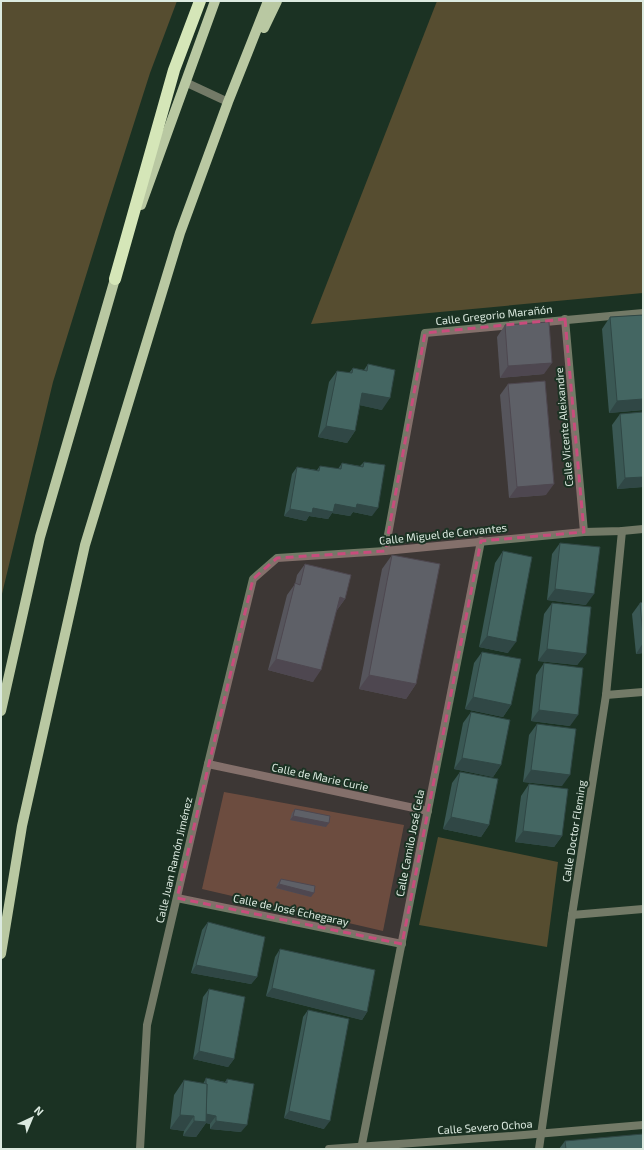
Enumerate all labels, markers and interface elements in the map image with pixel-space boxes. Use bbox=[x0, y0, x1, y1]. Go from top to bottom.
street label: Calle Gregorio Marañón bbox=[435, 302, 553, 327]
street label: Calle Vicente Aleixandre bbox=[552, 367, 575, 487]
street label: Calle Miguel de Cervantes bbox=[378, 520, 508, 547]
street label: Calle de Marie Curie bbox=[271, 760, 370, 793]
street label: Calle Doctor Fleming bbox=[559, 779, 588, 883]
street label: Calle Camilo José Cela bbox=[393, 788, 426, 898]
street label: Calle Juan Ramón Jiménez bbox=[153, 795, 194, 924]
street label: Calle de José Echegaray bbox=[232, 891, 350, 928]
north arrow bbox=[12, 1098, 52, 1138]
text: N bbox=[32, 1103, 47, 1118]
street label: Calle Severo Ochoa bbox=[437, 1117, 533, 1136]

